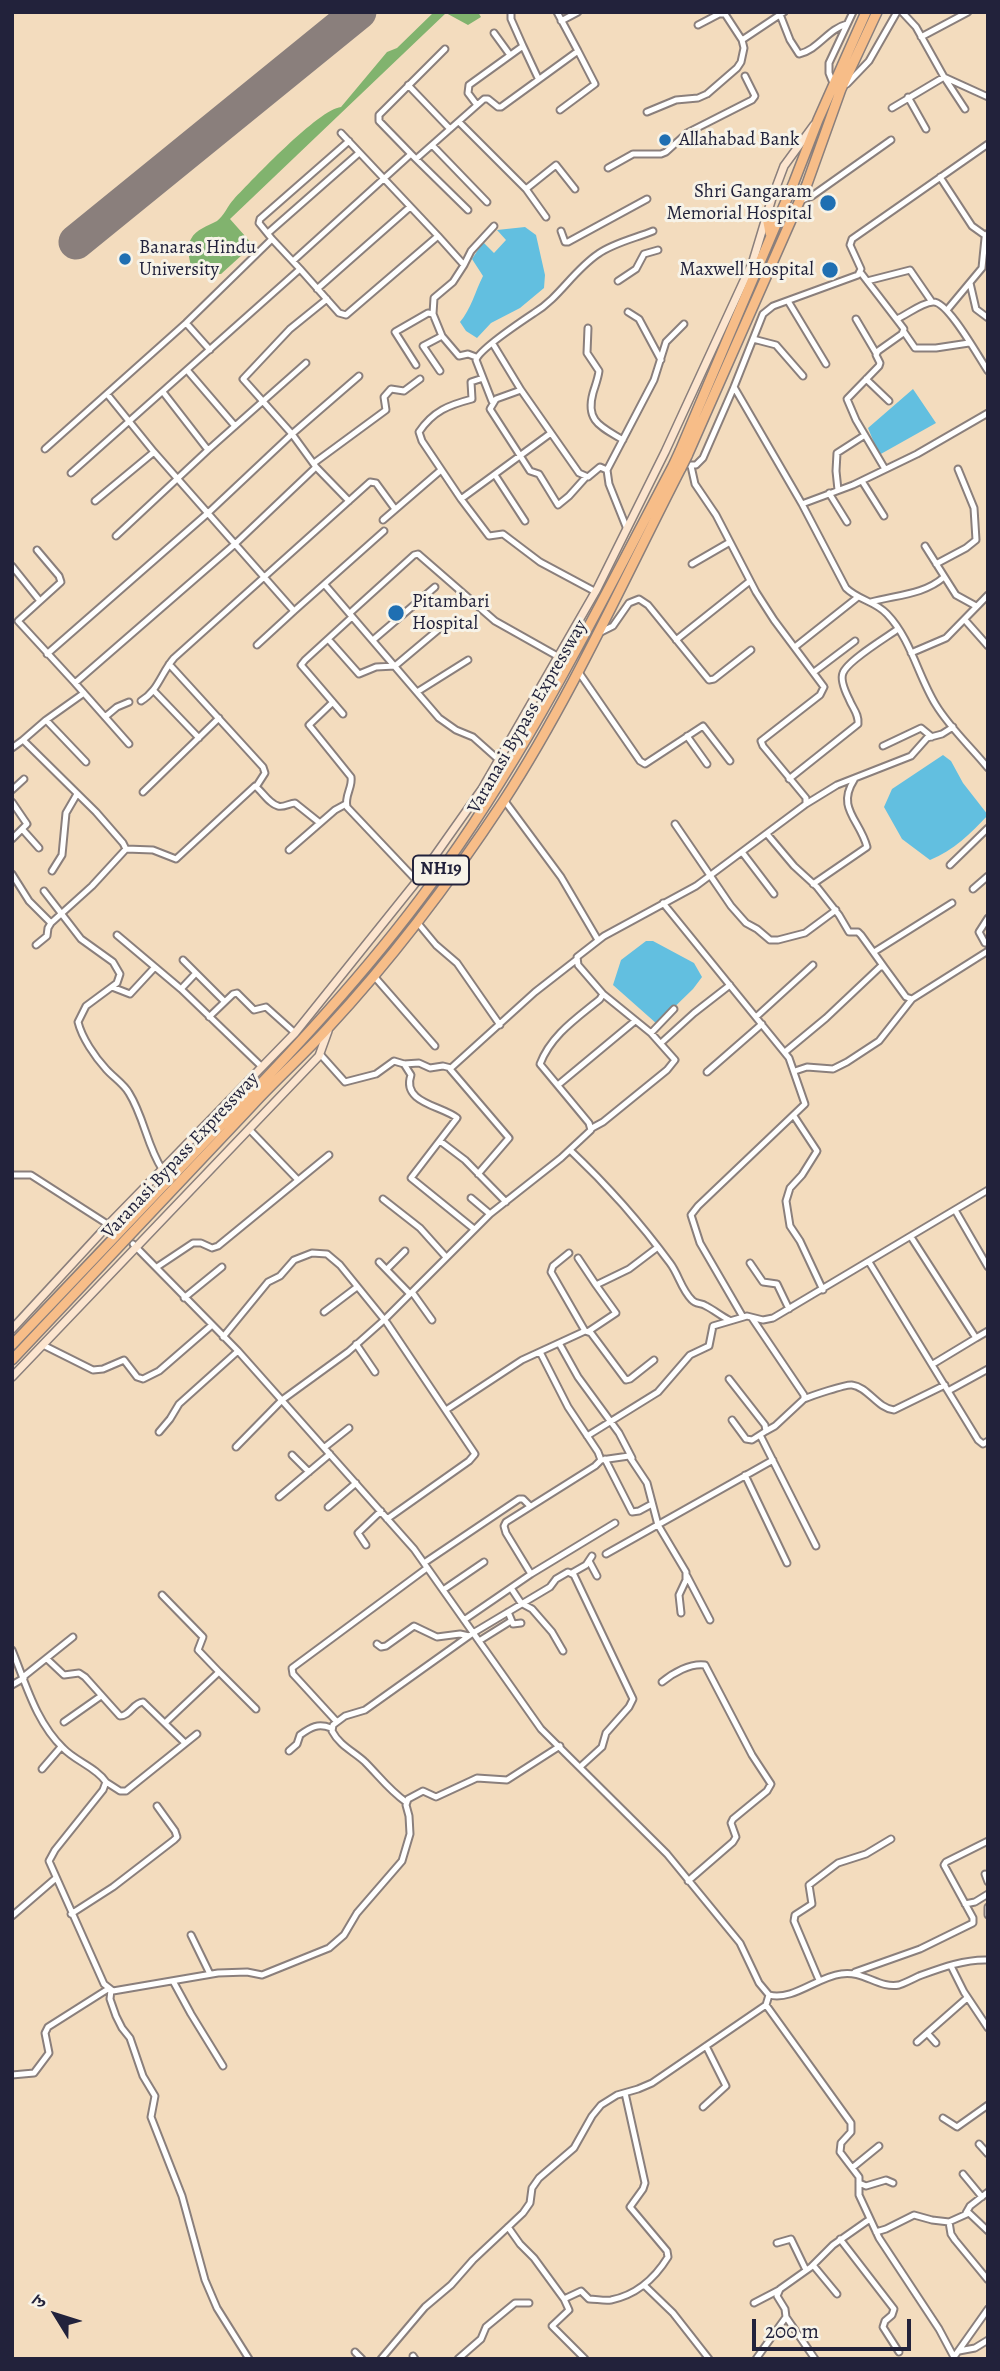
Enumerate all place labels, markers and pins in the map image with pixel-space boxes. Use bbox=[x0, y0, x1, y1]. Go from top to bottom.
place label: Allahabad Bank bbox=[679, 129, 799, 151]
marker: Allahabad Bank bbox=[657, 132, 673, 148]
place label: Shri Gangaram Memorial Hospital bbox=[666, 181, 812, 225]
marker: Shri Gangaram Memorial Hospital bbox=[818, 193, 838, 213]
place label: Banaras Hindu University bbox=[139, 237, 256, 281]
marker: Banaras Hindu University bbox=[117, 251, 133, 267]
place label: Maxwell Hospital bbox=[679, 259, 814, 281]
marker: Maxwell Hospital bbox=[820, 260, 840, 280]
place label: Pitambari Hospital bbox=[412, 591, 490, 635]
marker: Pitambari Hospital bbox=[386, 603, 406, 623]

